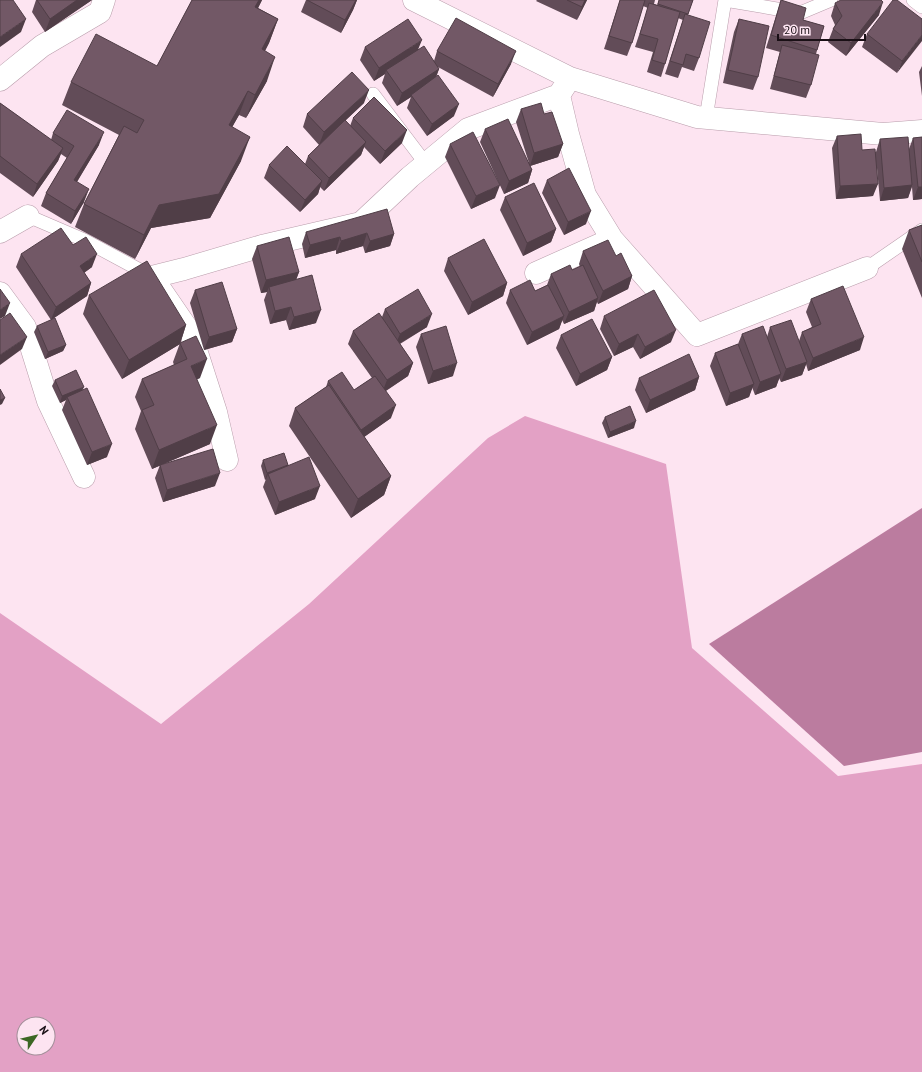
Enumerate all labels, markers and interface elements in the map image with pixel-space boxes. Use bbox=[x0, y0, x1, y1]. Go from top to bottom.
scale bar bbox=[778, 16, 865, 42]
text: 20 m bbox=[784, 22, 810, 37]
north arrow bbox=[16, 1016, 56, 1056]
text: N bbox=[36, 1023, 52, 1037]

